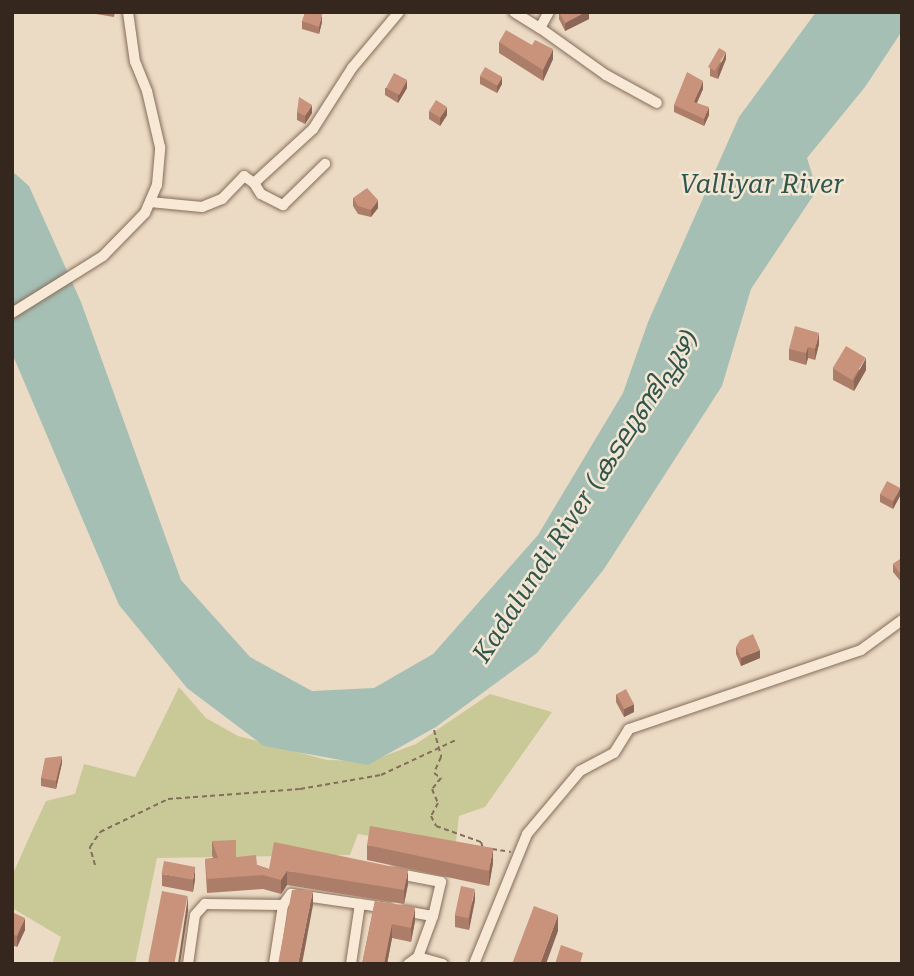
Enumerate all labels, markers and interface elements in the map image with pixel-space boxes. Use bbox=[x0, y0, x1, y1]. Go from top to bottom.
water label: Valliyar River bbox=[680, 169, 844, 201]
water label: Kadalundi River (കടലുണ്ടിപ്പുഴ) bbox=[466, 324, 706, 668]

